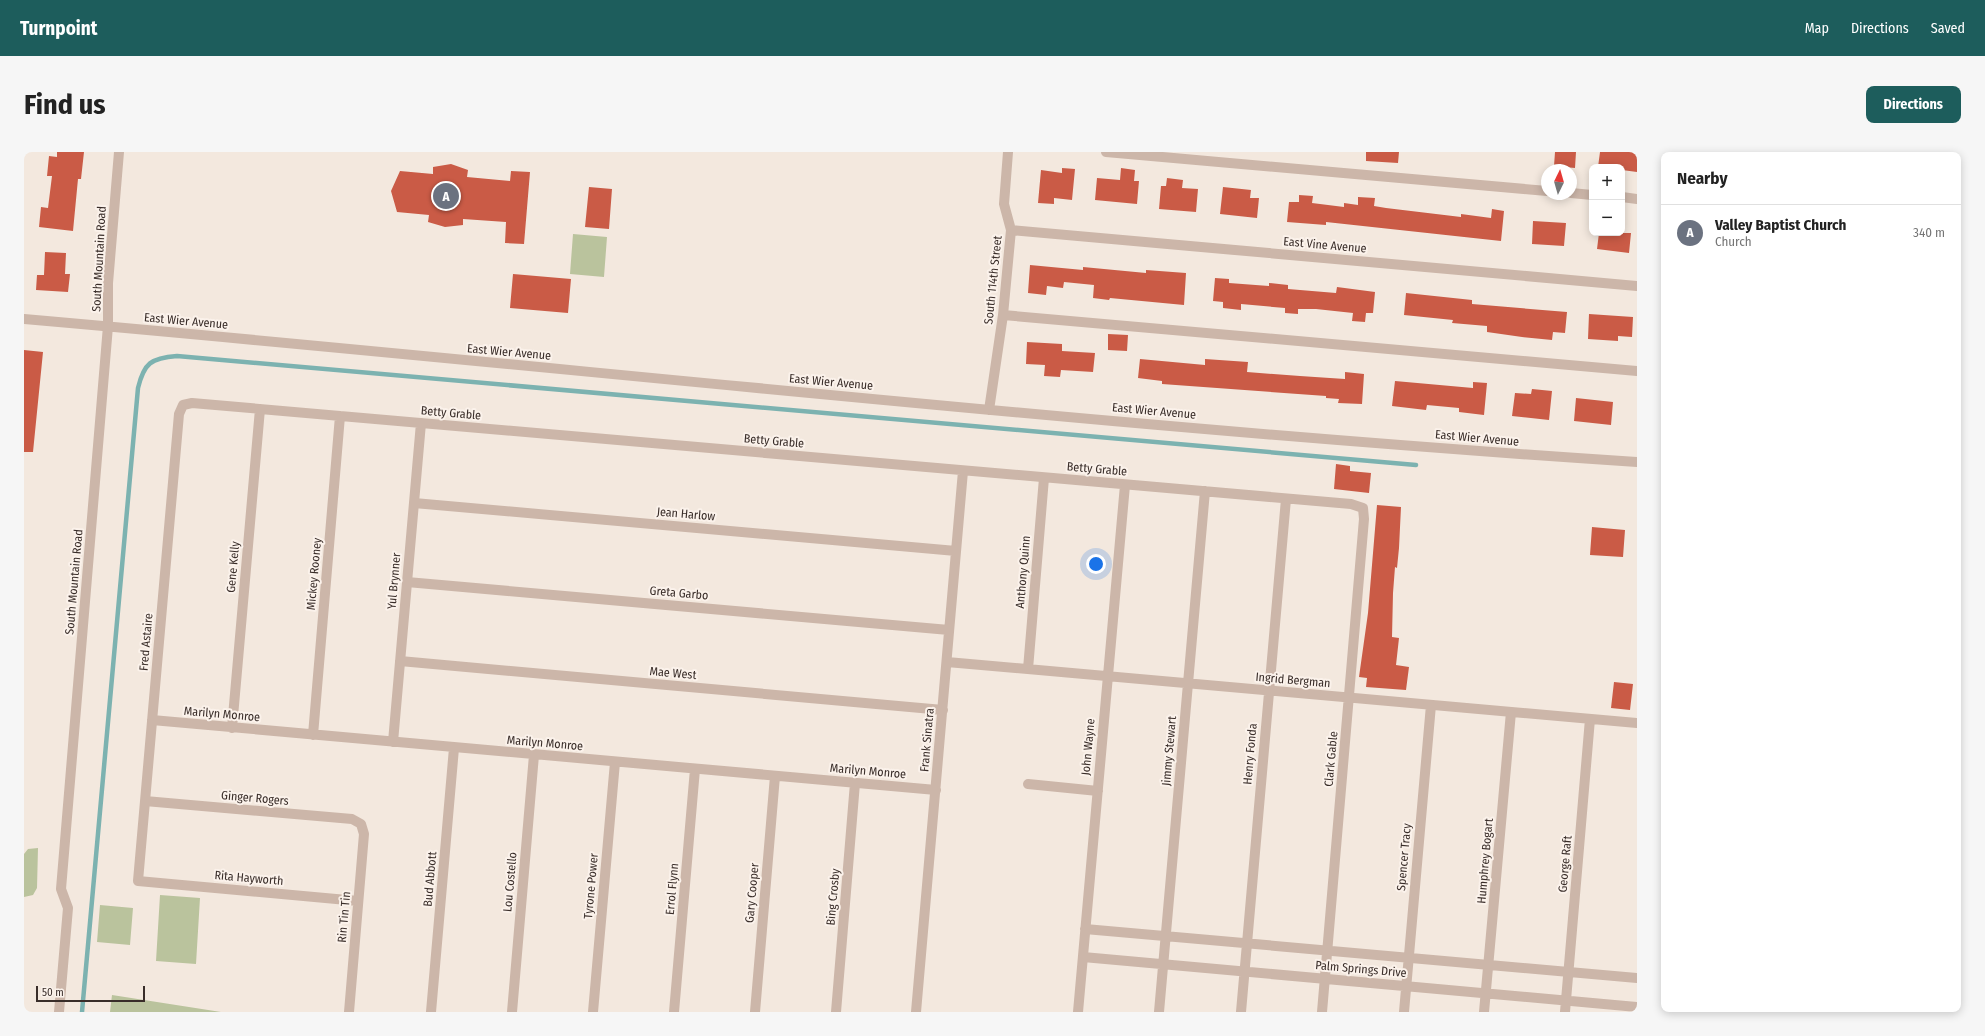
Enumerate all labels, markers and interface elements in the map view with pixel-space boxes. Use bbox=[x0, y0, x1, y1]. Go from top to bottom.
text: Turnpoint bbox=[20, 17, 97, 40]
text: Map bbox=[1805, 20, 1829, 37]
text: Directions bbox=[1851, 20, 1909, 37]
text: Saved bbox=[1931, 20, 1965, 37]
button: Directions bbox=[1866, 86, 1961, 123]
text: Find us bbox=[24, 88, 106, 121]
north arrow bbox=[1541, 164, 1577, 200]
map controls bbox=[1589, 164, 1625, 236]
button: + bbox=[1589, 164, 1625, 200]
text: Nearby bbox=[1677, 168, 1728, 189]
pin: A bbox=[433, 181, 459, 211]
button: − bbox=[1589, 200, 1625, 236]
street label: South Mountain Road bbox=[89, 206, 109, 312]
text: Valley Baptist Church bbox=[1715, 216, 1846, 234]
text: A bbox=[1686, 225, 1694, 240]
text: 340 m bbox=[1913, 225, 1945, 240]
street label: East Vine Avenue bbox=[1283, 234, 1367, 256]
text: Church bbox=[1715, 234, 1752, 249]
street label: South 114th Street bbox=[981, 235, 1005, 325]
street label: East Wier Avenue bbox=[143, 310, 229, 332]
street label: East Wier Avenue bbox=[466, 341, 552, 363]
street label: East Wier Avenue bbox=[788, 371, 874, 393]
street label: East Wier Avenue bbox=[1111, 400, 1197, 422]
street label: Betty Grable bbox=[420, 403, 482, 423]
street label: East Wier Avenue bbox=[1434, 427, 1520, 449]
street label: Betty Grable bbox=[743, 431, 805, 451]
street label: Betty Grable bbox=[1066, 459, 1128, 479]
street label: Jean Harlow bbox=[656, 504, 716, 524]
street label: South Mountain Road bbox=[62, 529, 86, 635]
street label: Anthony Quinn bbox=[1013, 535, 1033, 609]
street label: Mickey Rooney bbox=[304, 537, 324, 611]
street label: Gene Kelly bbox=[224, 540, 242, 593]
street label: Yul Brynner bbox=[385, 551, 404, 610]
your location bbox=[1086, 554, 1106, 574]
street label: Greta Garbo bbox=[649, 583, 709, 603]
street label: Fred Astaire bbox=[137, 613, 155, 671]
street label: Mae West bbox=[649, 664, 697, 682]
street label: Ingrid Bergman bbox=[1255, 670, 1331, 690]
street label: Marilyn Monroe bbox=[183, 704, 261, 724]
street label: Frank Sinatra bbox=[917, 707, 937, 773]
street label: Jimmy Stewart bbox=[1159, 715, 1179, 787]
street label: John Wayne bbox=[1079, 718, 1097, 776]
street label: Henry Fonda bbox=[1240, 723, 1260, 785]
street label: Clark Gable bbox=[1322, 731, 1340, 787]
street label: Marilyn Monroe bbox=[506, 733, 584, 753]
street label: Marilyn Monroe bbox=[829, 761, 907, 781]
street label: Ginger Rogers bbox=[221, 788, 289, 808]
street label: Humphrey Bogart bbox=[1474, 818, 1496, 904]
street label: Spencer Tracy bbox=[1394, 822, 1414, 891]
street label: George Raft bbox=[1556, 835, 1574, 893]
street label: Bud Abbott bbox=[421, 851, 439, 907]
street label: Lou Costello bbox=[500, 851, 520, 913]
street label: Tyrone Power bbox=[581, 852, 601, 919]
street label: Errol Flynn bbox=[663, 862, 681, 916]
street label: Gary Cooper bbox=[742, 862, 762, 924]
street label: Bing Crosby bbox=[824, 867, 843, 926]
street label: Rita Hayworth bbox=[214, 868, 284, 888]
street label: Rin Tin Tin bbox=[335, 891, 353, 943]
street label: Palm Springs Drive bbox=[1315, 958, 1407, 980]
scale bar bbox=[36, 984, 145, 1003]
text: 50 m bbox=[42, 986, 64, 999]

